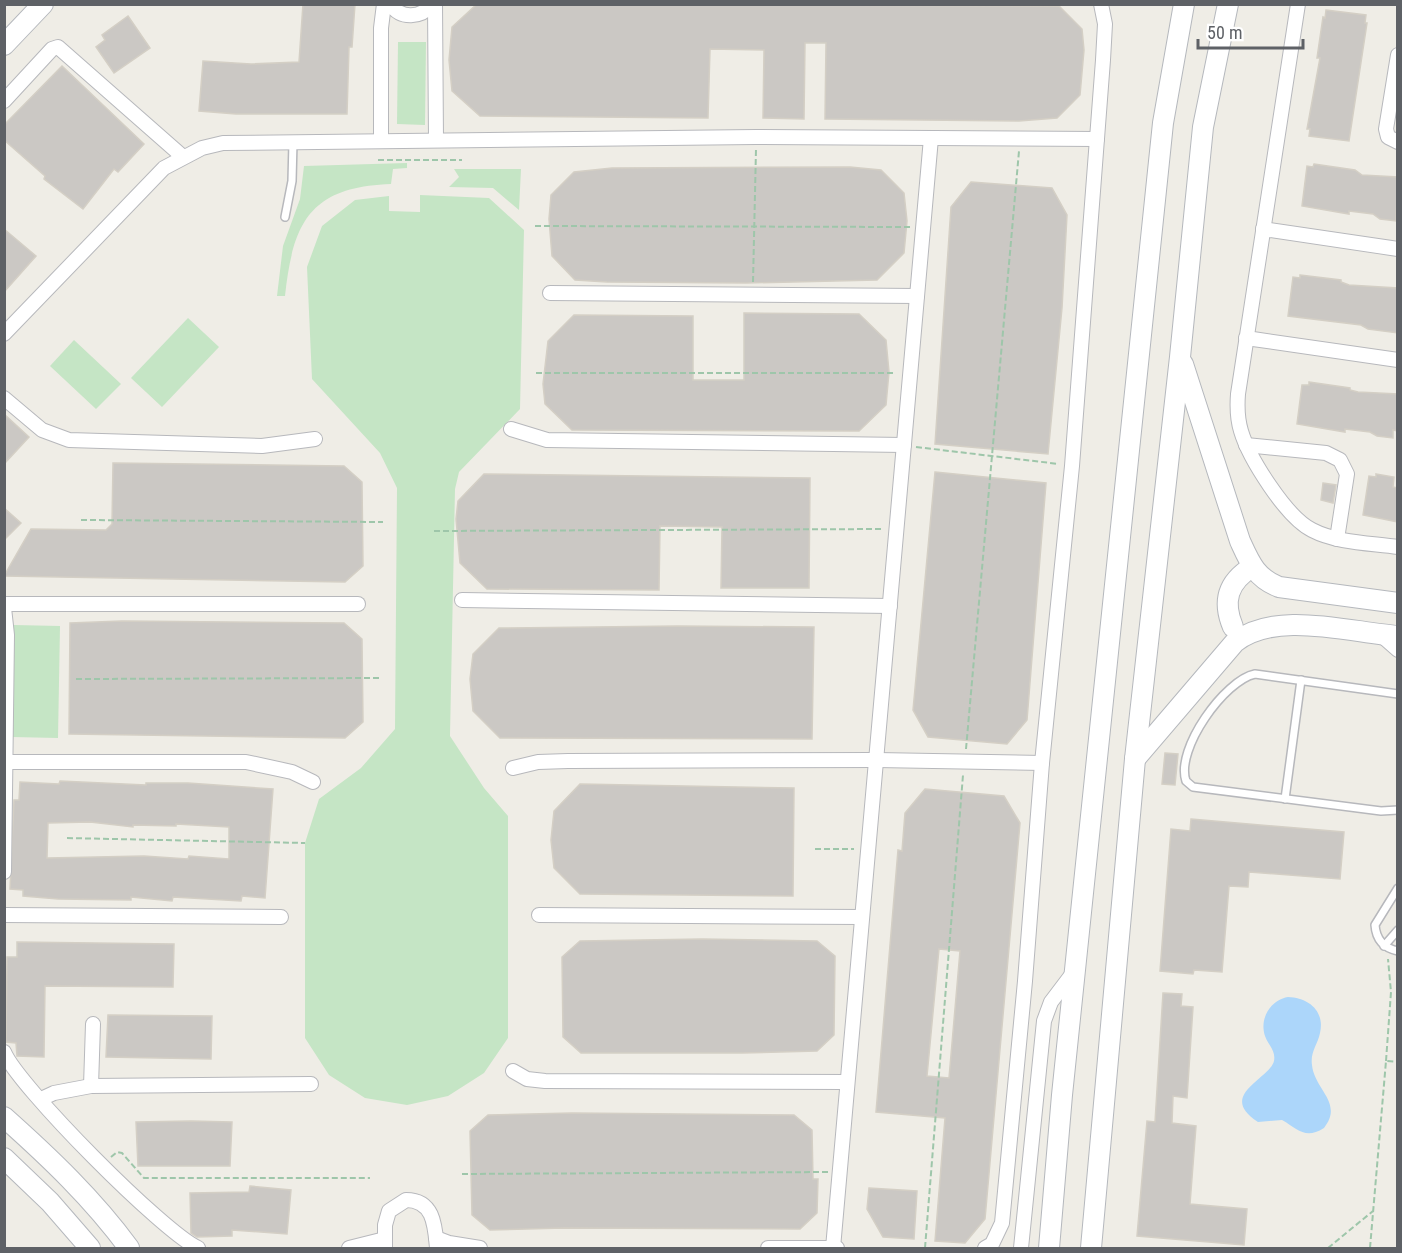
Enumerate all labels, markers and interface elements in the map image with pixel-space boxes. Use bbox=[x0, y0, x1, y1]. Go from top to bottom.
scale bar bbox=[1198, 12, 1303, 50]
text: 50 m bbox=[1207, 22, 1242, 43]

